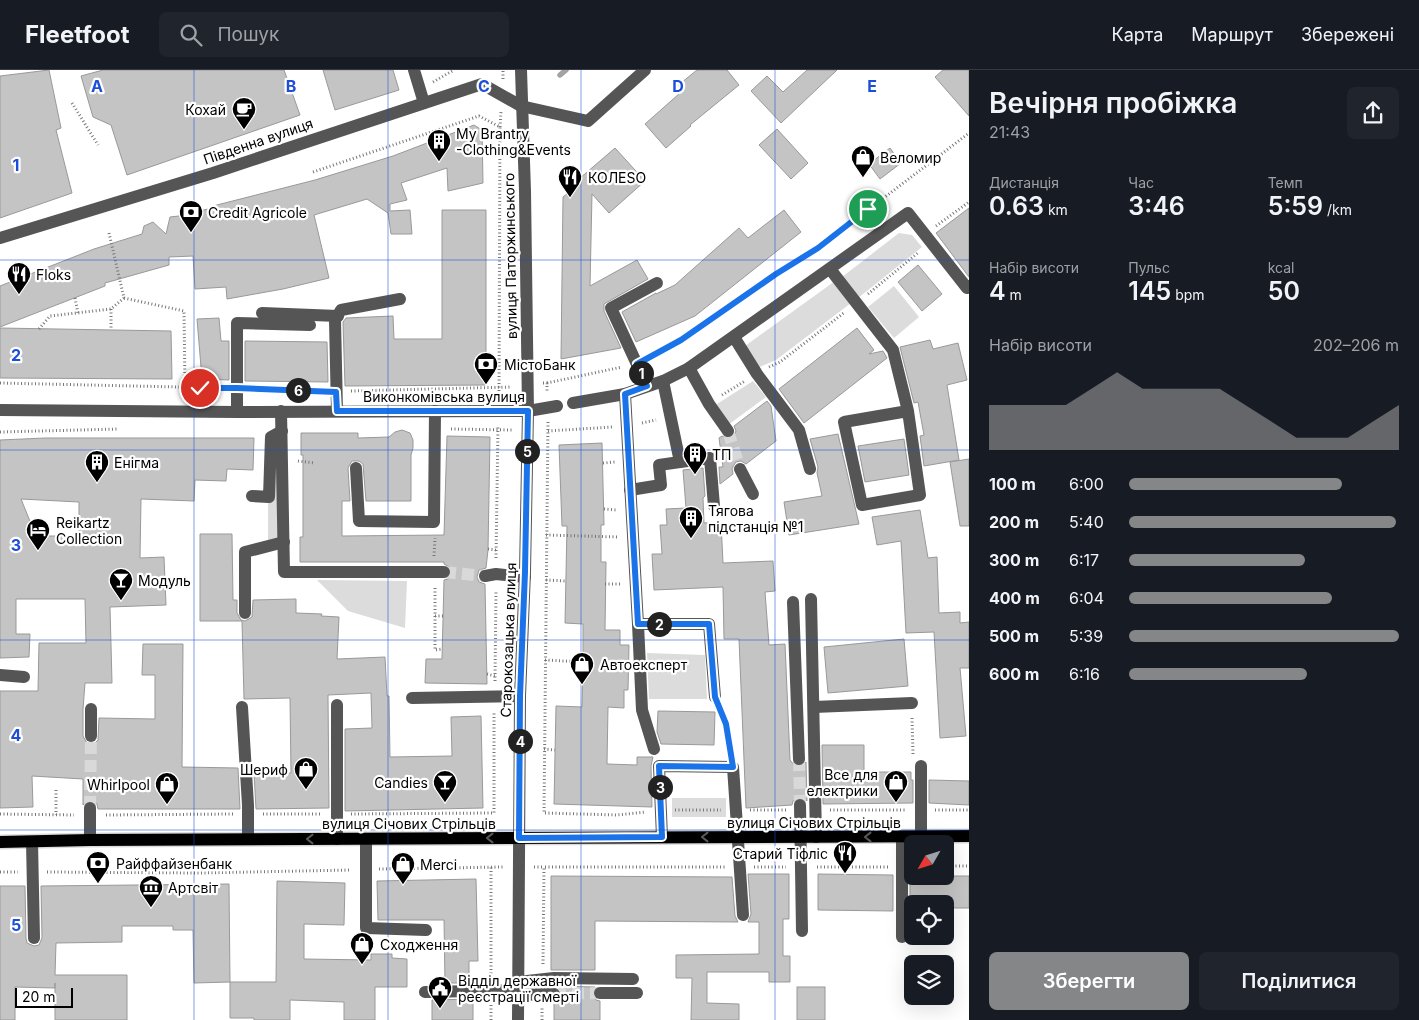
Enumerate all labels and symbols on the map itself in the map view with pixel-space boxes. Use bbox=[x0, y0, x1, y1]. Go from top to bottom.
text: A bbox=[91, 76, 103, 96]
text: B bbox=[286, 76, 296, 96]
text: C bbox=[478, 76, 490, 96]
text: D bbox=[672, 76, 684, 96]
text: E bbox=[867, 76, 877, 96]
cafe icon: Кохай bbox=[231, 96, 257, 130]
place label: Кохай bbox=[185, 101, 226, 118]
street label: Південна вулиця bbox=[201, 114, 315, 168]
place label: My Brantry -Clothing&Events bbox=[456, 125, 571, 158]
building icon: My Brantry -Clothing&Events bbox=[426, 128, 452, 162]
shop icon: Веломир bbox=[850, 144, 876, 178]
place label: Веломир bbox=[880, 149, 941, 166]
text: 1 bbox=[13, 155, 19, 175]
restaurant icon: КОЛЕSO bbox=[557, 164, 583, 198]
place label: КОЛЕSO bbox=[588, 169, 646, 186]
street label: вулиця Паторжинського bbox=[500, 173, 520, 339]
pin bbox=[847, 188, 889, 230]
bank icon: Credit Agricole bbox=[178, 199, 204, 233]
place label: Credit Agricole bbox=[208, 204, 307, 221]
restaurant icon: Floks bbox=[6, 261, 32, 295]
place label: Floks bbox=[36, 266, 71, 283]
text: 2 bbox=[11, 345, 21, 365]
bank icon: МістоБанк bbox=[473, 351, 499, 385]
place label: МістоБанк bbox=[504, 356, 576, 373]
pin: 1 bbox=[628, 360, 654, 386]
pin bbox=[179, 367, 221, 409]
pin: 6 bbox=[286, 378, 310, 402]
street label: Виконкомівська вулиця bbox=[363, 388, 525, 405]
pin: 5 bbox=[514, 438, 540, 464]
building icon: ТП bbox=[682, 441, 708, 475]
place label: ТП bbox=[712, 446, 731, 463]
building icon: Енігма bbox=[84, 449, 110, 483]
place label: Енігма bbox=[114, 454, 159, 471]
place label: Тягова підстанція №1 bbox=[708, 502, 804, 535]
building icon: Тягова підстанція №1 bbox=[678, 505, 704, 539]
place label: Reikartz Collection bbox=[56, 514, 122, 547]
hotel icon: Reikartz Collection bbox=[25, 517, 51, 551]
text: 3 bbox=[11, 535, 21, 555]
street label: Старокозацька вулиця bbox=[497, 562, 519, 718]
bar icon: Модуль bbox=[108, 567, 134, 601]
place label: Модуль bbox=[138, 572, 191, 589]
pin: 2 bbox=[646, 612, 672, 636]
shop icon: Автоексперт bbox=[569, 651, 595, 685]
place label: Автоексперт bbox=[600, 656, 688, 673]
text: 4 bbox=[11, 725, 22, 745]
pin: 4 bbox=[508, 728, 532, 754]
shop icon: Шериф bbox=[293, 756, 319, 790]
place label: Шериф bbox=[240, 761, 288, 778]
place label: Все для електрики bbox=[807, 766, 878, 799]
bar icon: Candies bbox=[432, 769, 458, 803]
shop icon: Все для електрики bbox=[883, 769, 909, 803]
shop icon: Whirlpool bbox=[154, 771, 180, 805]
place label: Candies bbox=[374, 774, 428, 791]
pin: 3 bbox=[648, 774, 672, 800]
place label: Whirlpool bbox=[87, 776, 150, 793]
street label: вулиця Січових Стрільців bbox=[727, 814, 901, 831]
street label: вулиця Січових Стрільців bbox=[322, 815, 496, 832]
one-way arrow bbox=[701, 832, 709, 842]
one-way arrow bbox=[864, 832, 872, 842]
one-way arrow bbox=[486, 833, 494, 843]
one-way arrow bbox=[306, 834, 314, 844]
north arrow bbox=[904, 835, 954, 885]
restaurant icon: Старий Тіфліс bbox=[832, 840, 858, 874]
place label: Старий Тіфліс bbox=[733, 845, 828, 862]
bank icon: Райффайзенбанк bbox=[85, 850, 111, 884]
shop icon: Merci bbox=[390, 851, 416, 885]
place label: Райффайзенбанк bbox=[116, 855, 232, 872]
place label: Merci bbox=[420, 856, 457, 873]
museum icon: Артсвіт bbox=[138, 874, 164, 908]
place label: Артсвіт bbox=[168, 879, 219, 896]
text: 5 bbox=[11, 915, 21, 935]
shop icon: Сходження bbox=[349, 931, 375, 965]
place label: Сходження bbox=[380, 936, 458, 953]
place label: Відділ державної реєстрації смерті bbox=[458, 972, 579, 1005]
public building icon: Відділ державної реєстрації смерті bbox=[427, 975, 453, 1009]
scale bar bbox=[15, 985, 72, 1008]

